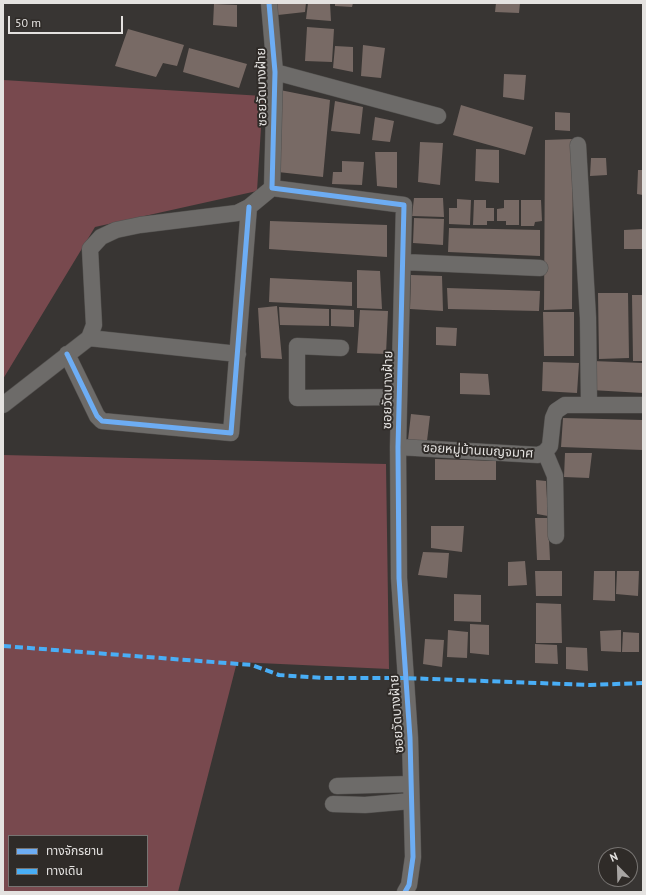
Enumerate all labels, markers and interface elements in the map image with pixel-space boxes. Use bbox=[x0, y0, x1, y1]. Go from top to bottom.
scale bar bbox=[10, 8, 125, 34]
text: 50 m bbox=[15, 15, 41, 30]
street label: ซอยวัดบางฝ้าย bbox=[254, 48, 270, 126]
street label: ซอยวัดบางฝ้าย bbox=[380, 351, 396, 429]
street label: ซอยหมู่บ้านเบญจมาศ bbox=[422, 440, 534, 462]
street label: ซอยวัดบางฝ้าย bbox=[386, 674, 408, 754]
legend bbox=[8, 835, 148, 887]
text: ทางจักรยาน bbox=[46, 843, 103, 858]
north arrow bbox=[598, 847, 638, 887]
text: N bbox=[608, 849, 620, 865]
text: ทางเดิน bbox=[46, 863, 83, 878]

